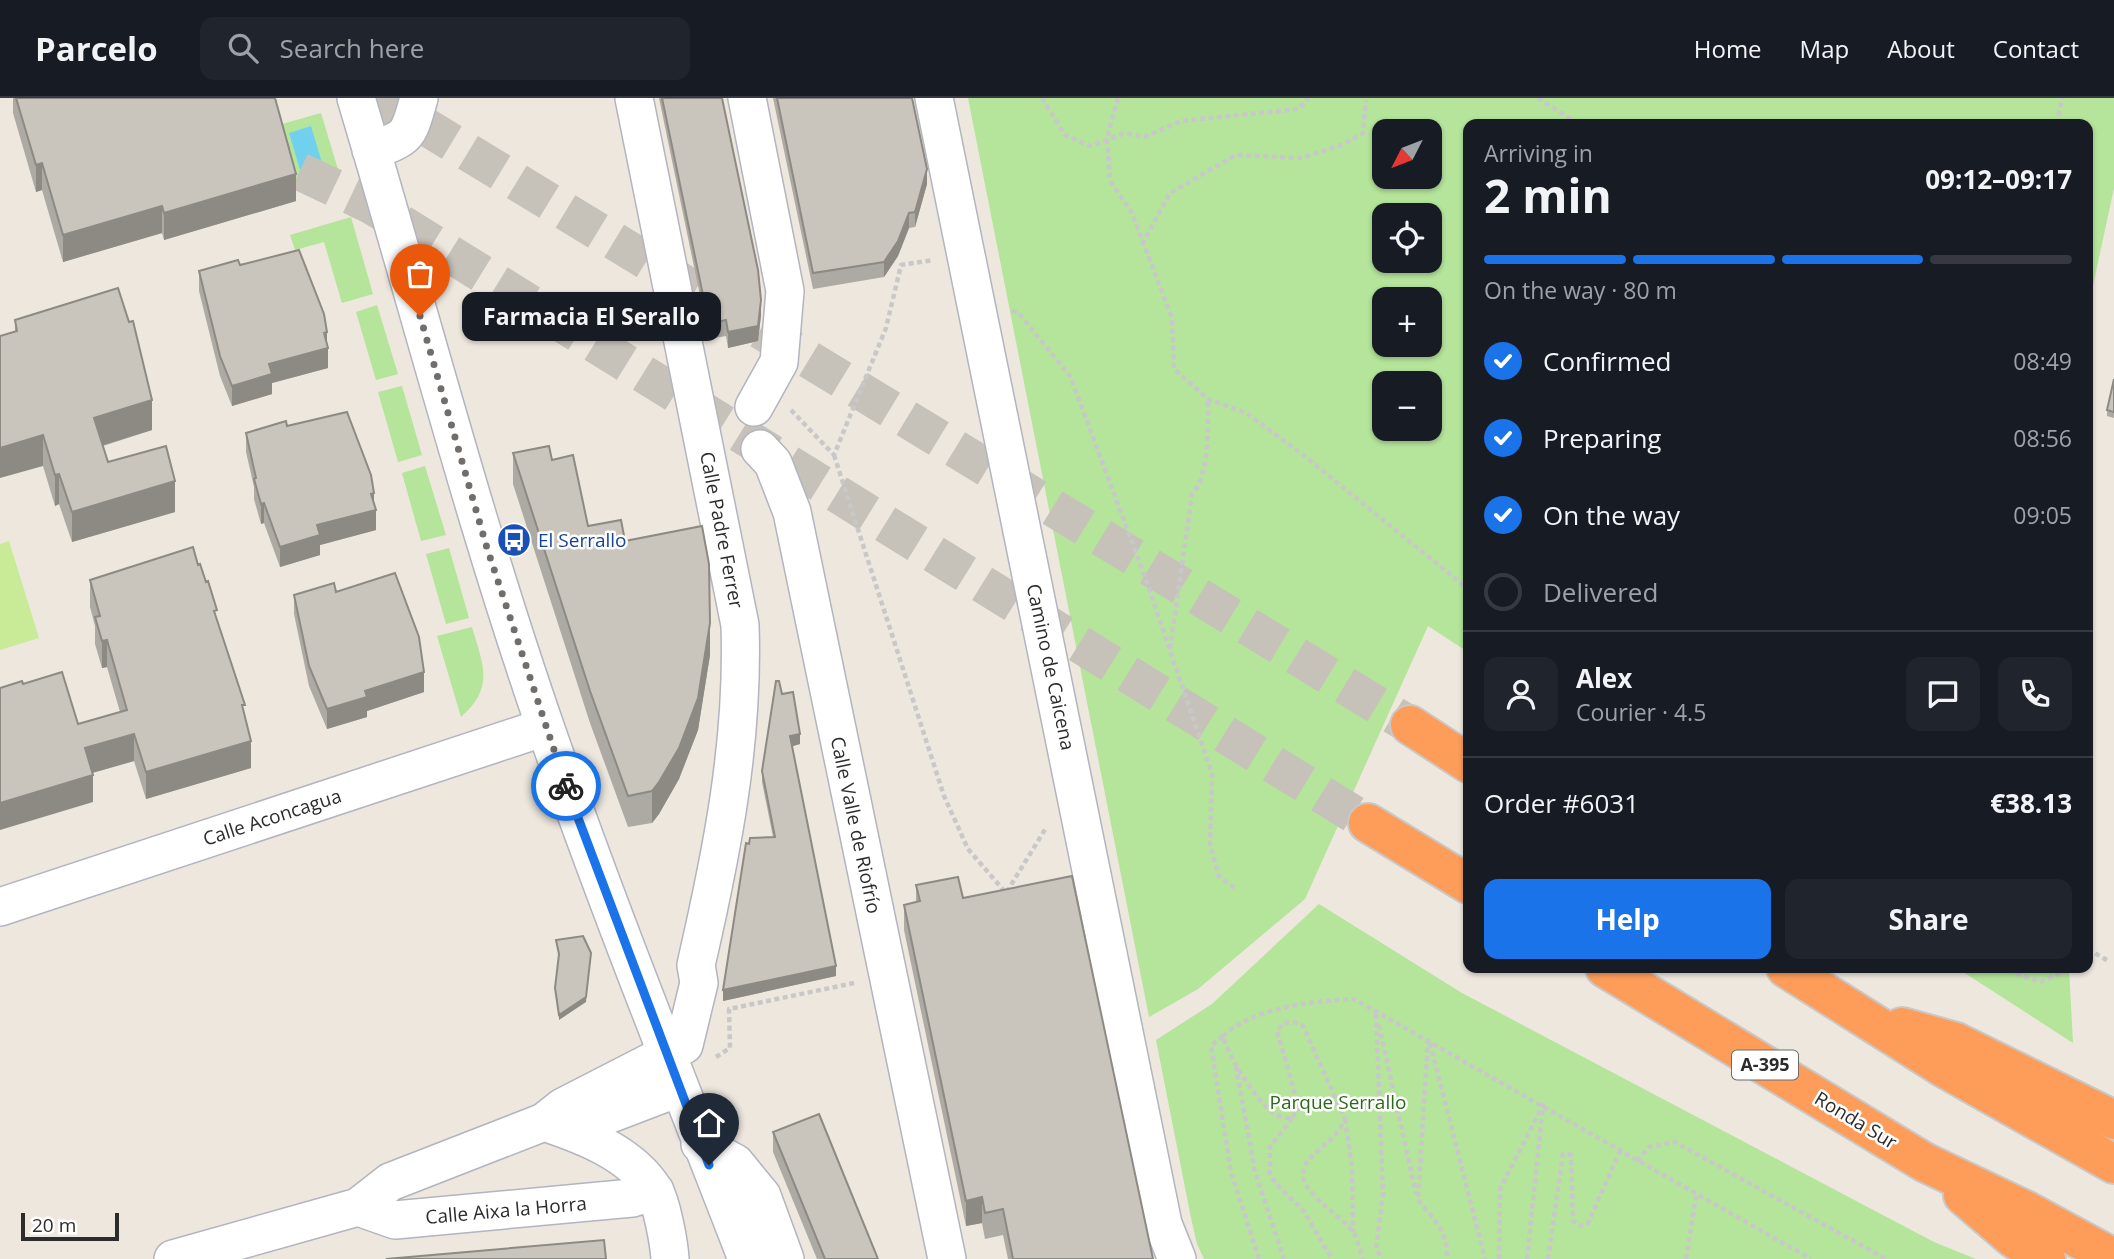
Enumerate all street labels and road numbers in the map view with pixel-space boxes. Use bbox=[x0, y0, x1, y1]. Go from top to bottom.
street label: Calle Padre Ferrer bbox=[694, 449, 750, 611]
street label: Camino de Caicena bbox=[1021, 581, 1081, 753]
street label: Calle Valle de Riofrío bbox=[825, 734, 887, 916]
street label: Calle Aconcagua bbox=[199, 782, 345, 852]
road number: A-395 bbox=[1732, 1050, 1798, 1080]
street label: Ronda Sur bbox=[1810, 1085, 1902, 1155]
street label: Calle Aixa la Horra bbox=[424, 1190, 588, 1230]

